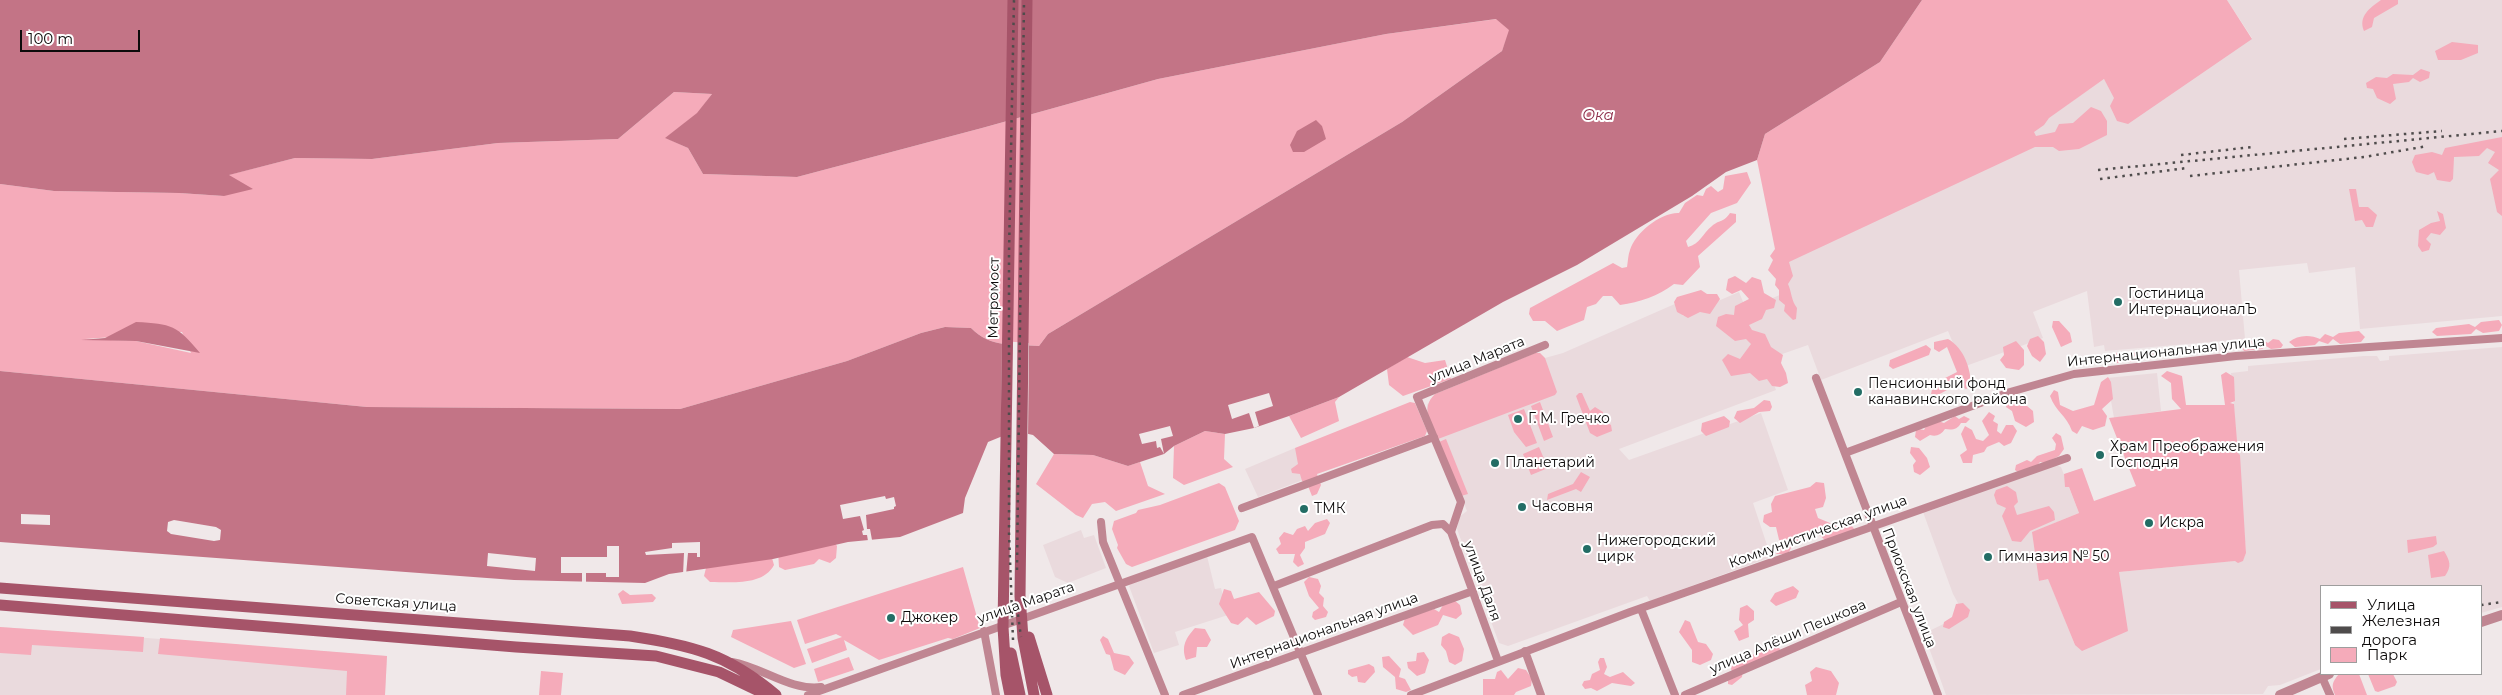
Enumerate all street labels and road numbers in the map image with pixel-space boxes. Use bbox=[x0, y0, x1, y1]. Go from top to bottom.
street label: Метромост bbox=[985, 257, 1003, 339]
street label: улица Марата bbox=[1427, 333, 1527, 387]
street label: Интернациональная улица bbox=[2066, 333, 2266, 371]
street label: Коммунистическая улица bbox=[1727, 492, 1909, 572]
street label: Приокская улица bbox=[1878, 525, 1940, 651]
street label: улица Даля bbox=[1460, 539, 1504, 623]
street label: улица Марата bbox=[975, 579, 1077, 627]
street label: Интернациональная улица bbox=[1228, 589, 1420, 673]
street label: Советская улица bbox=[335, 590, 457, 616]
street label: улица Алёши Пешкова bbox=[1707, 596, 1869, 678]

